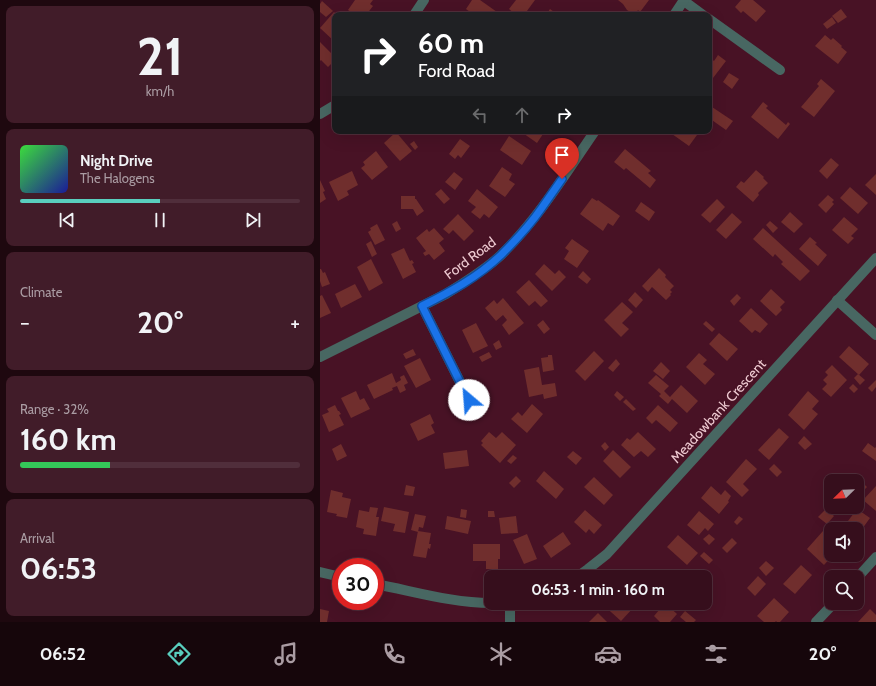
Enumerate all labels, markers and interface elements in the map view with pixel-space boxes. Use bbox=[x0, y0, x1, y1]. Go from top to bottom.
text: 21 bbox=[137, 25, 183, 88]
text: 60 m bbox=[418, 26, 484, 60]
icon: right bbox=[352, 28, 404, 80]
text: Ford Road bbox=[418, 60, 495, 82]
text: km/h bbox=[146, 83, 174, 99]
icon: left bbox=[469, 104, 491, 126]
icon: ahead bbox=[511, 104, 533, 126]
icon: right bbox=[553, 104, 575, 126]
pin bbox=[545, 138, 579, 179]
icon: arrive bbox=[551, 144, 573, 166]
text: Night Drive bbox=[80, 152, 153, 170]
text: The Halogens bbox=[80, 170, 155, 186]
icon: previous bbox=[56, 209, 78, 231]
icon: pause bbox=[149, 209, 171, 231]
icon: next bbox=[242, 209, 264, 231]
street label: Ford Road bbox=[441, 233, 499, 283]
text: Climate bbox=[20, 284, 62, 300]
text: 20° bbox=[137, 304, 183, 341]
text: − bbox=[20, 309, 30, 336]
text: + bbox=[290, 309, 300, 336]
street label: Meadowbank Crescent bbox=[666, 355, 770, 467]
position arrow bbox=[448, 379, 490, 421]
text: Range · 32% bbox=[20, 401, 89, 417]
text: 160 km bbox=[20, 421, 116, 458]
north arrow bbox=[824, 474, 864, 514]
map controls bbox=[824, 474, 864, 610]
button: sound bbox=[824, 522, 864, 562]
text: Arrival bbox=[20, 530, 55, 546]
text: 06:53 bbox=[20, 550, 97, 587]
speed limit sign: 30 bbox=[332, 558, 384, 610]
button: search bbox=[824, 570, 864, 610]
text: 06:53 · 1 min · 160 m bbox=[531, 581, 665, 599]
icon: directions bbox=[165, 640, 193, 668]
icon: music bbox=[272, 640, 300, 668]
icon: phone bbox=[380, 640, 408, 668]
icon: climate bbox=[487, 640, 515, 668]
icon: car bbox=[594, 640, 622, 668]
icon: filters bbox=[702, 640, 730, 668]
text: 06:52 bbox=[40, 643, 86, 665]
text: 20° bbox=[809, 643, 836, 665]

